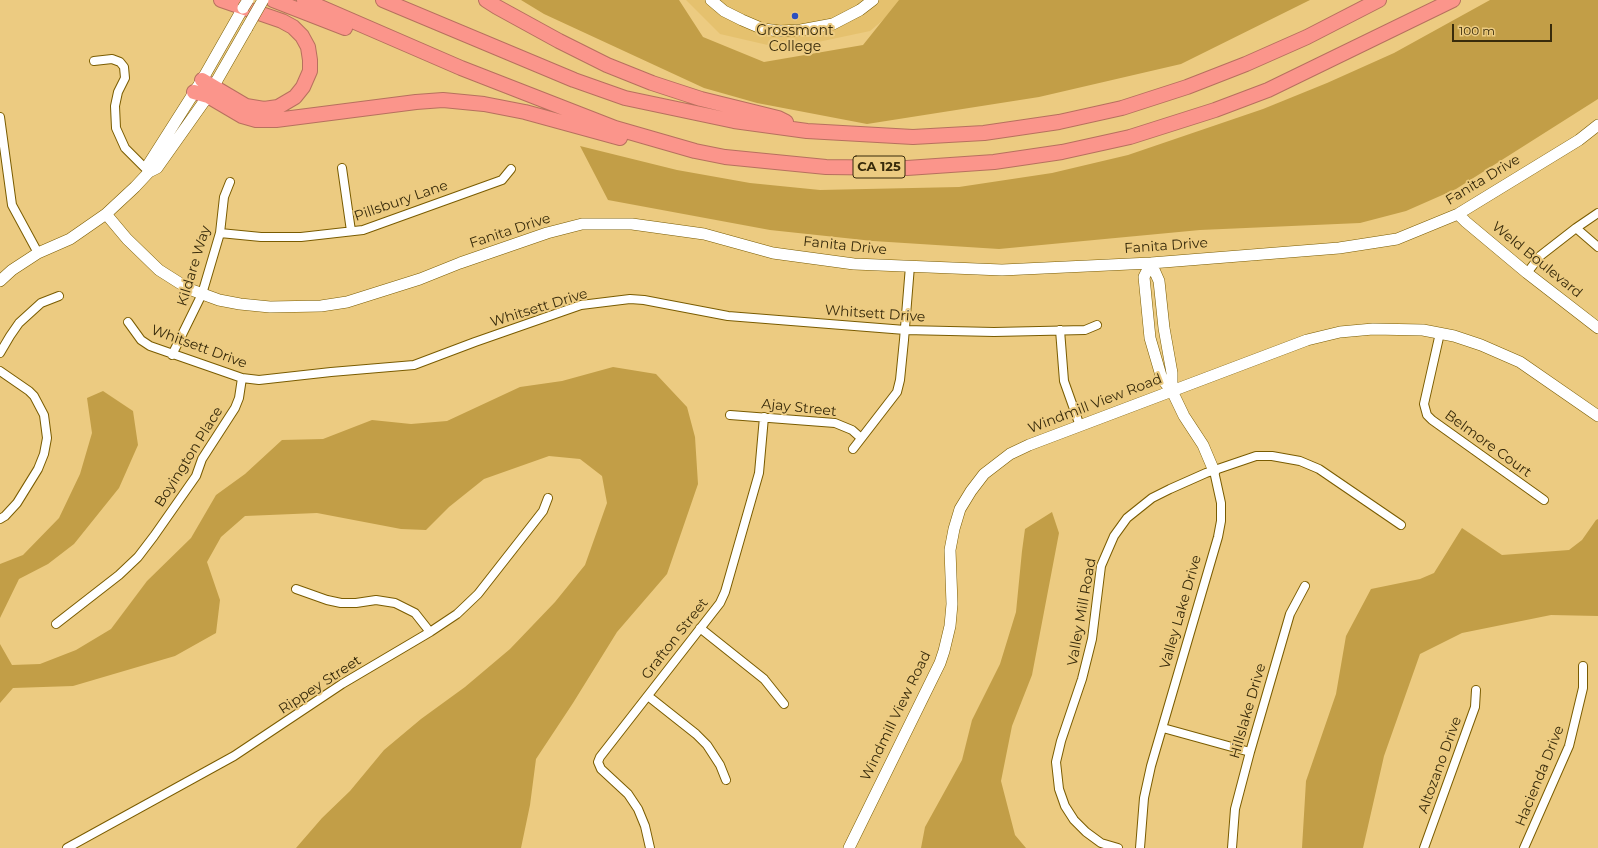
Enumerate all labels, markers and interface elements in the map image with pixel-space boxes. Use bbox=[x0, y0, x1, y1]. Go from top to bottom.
marker: Grossmont College bbox=[790, 11, 800, 21]
scale bar bbox=[1454, 16, 1554, 42]
place label: Grossmont College bbox=[756, 23, 834, 56]
text: 100 m bbox=[1459, 23, 1495, 38]
street label: Fanita Drive bbox=[1443, 151, 1523, 209]
road number: CA 125 bbox=[853, 156, 905, 178]
street label: Pillsbury Lane bbox=[352, 177, 450, 225]
street label: Fanita Drive bbox=[467, 210, 553, 252]
street label: Weld Boulevard bbox=[1488, 218, 1586, 302]
street label: Kildare Way bbox=[174, 224, 214, 308]
street label: Fanita Drive bbox=[802, 233, 888, 259]
street label: Fanita Drive bbox=[1124, 235, 1208, 257]
street label: Whitsett Drive bbox=[488, 285, 590, 331]
street label: Whitsett Drive bbox=[824, 302, 926, 326]
street label: Whitsett Drive bbox=[149, 322, 249, 372]
street label: Windmill View Road bbox=[1026, 371, 1164, 437]
street label: Ajay Street bbox=[761, 396, 837, 420]
street label: Boyington Place bbox=[151, 404, 227, 510]
street label: Belmore Court bbox=[1441, 407, 1535, 481]
street label: Valley Lake Drive bbox=[1157, 553, 1205, 671]
street label: Valley Mill Road bbox=[1064, 557, 1100, 667]
street label: Grafton Street bbox=[638, 595, 712, 683]
street label: Windmill View Road bbox=[857, 648, 935, 784]
street label: Rippey Street bbox=[276, 652, 364, 718]
street label: Hillslake Drive bbox=[1226, 661, 1270, 761]
street label: Altozano Drive bbox=[1415, 714, 1465, 816]
street label: Hacienda Drive bbox=[1512, 723, 1568, 829]

